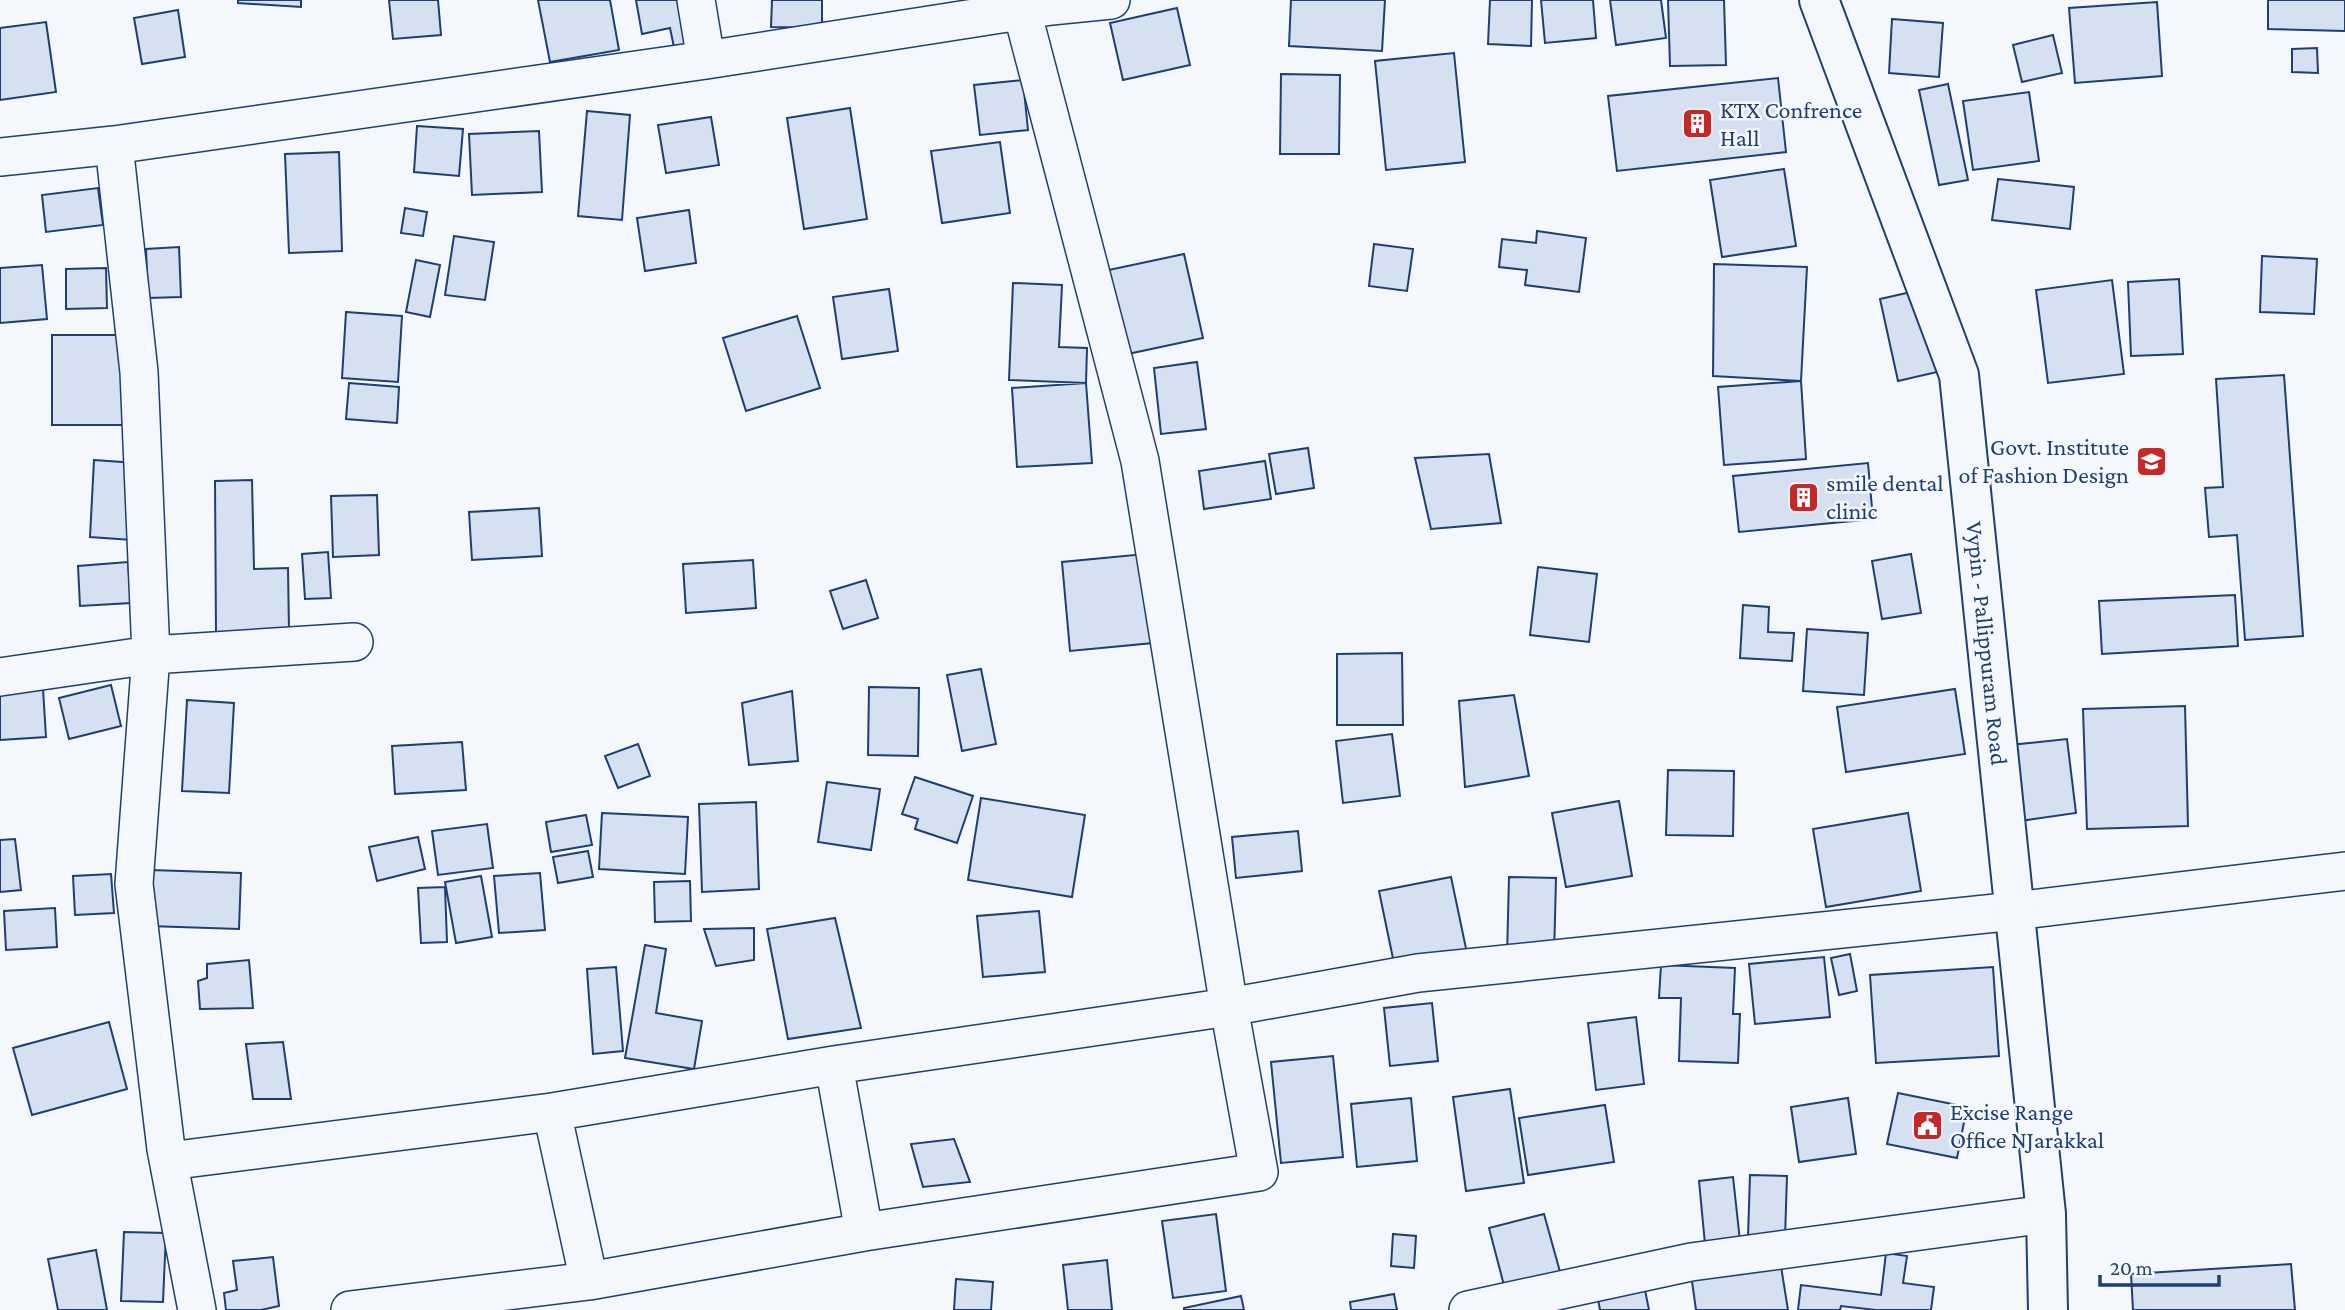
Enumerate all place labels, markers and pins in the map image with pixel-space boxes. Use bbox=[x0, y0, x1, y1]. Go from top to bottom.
place label: KTX Confrence Hall bbox=[1720, 96, 1862, 151]
building icon: KTX Confrence Hall bbox=[1680, 107, 1714, 141]
place label: Govt. Institute of Fashion Design bbox=[1958, 433, 2129, 488]
school or university icon: Govt. Institute of Fashion Design bbox=[2135, 444, 2169, 478]
place label: smile dental clinic bbox=[1826, 469, 1944, 524]
building icon: smile dental clinic bbox=[1786, 480, 1820, 514]
place label: Excise Range Office NJarakkal bbox=[1950, 1098, 2104, 1153]
public building icon: Excise Range Office NJarakkal bbox=[1910, 1109, 1944, 1143]

